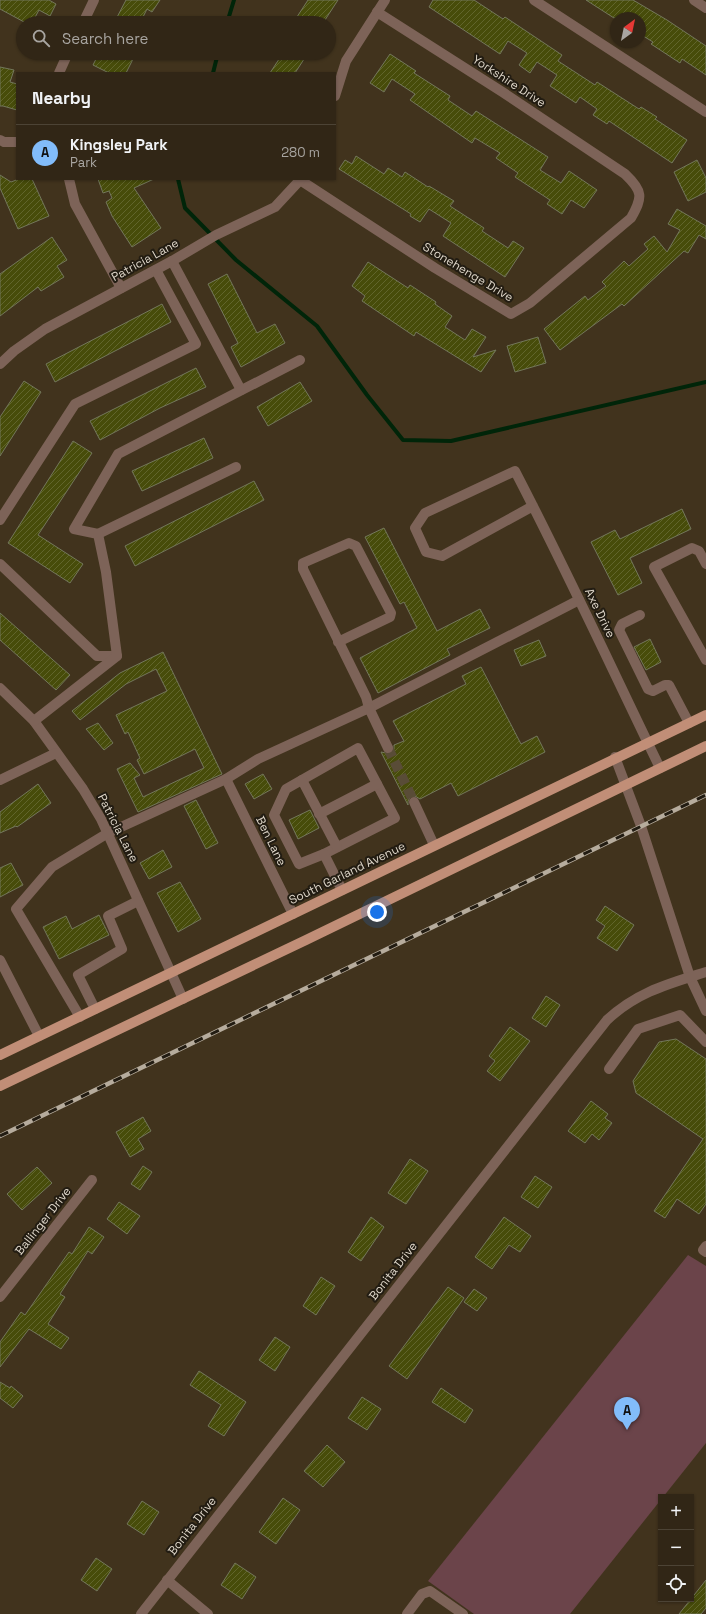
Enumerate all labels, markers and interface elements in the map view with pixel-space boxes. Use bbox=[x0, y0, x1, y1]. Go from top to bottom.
north arrow bbox=[610, 12, 646, 48]
search box bbox=[16, 16, 336, 60]
icon: search bbox=[30, 27, 52, 49]
text: Search here bbox=[62, 29, 148, 48]
street label: Yorkshire Drive bbox=[469, 51, 549, 111]
text: Nearby bbox=[32, 87, 91, 109]
text: Kingsley Park bbox=[70, 135, 168, 154]
text: A bbox=[41, 144, 49, 161]
text: 280 m bbox=[281, 144, 320, 161]
text: Park bbox=[70, 154, 97, 171]
street label: Patricia Lane bbox=[109, 235, 181, 285]
street label: Stonehenge Drive bbox=[420, 239, 516, 305]
street label: Axe Drive bbox=[581, 586, 619, 640]
street label: Patricia Lane bbox=[94, 791, 142, 865]
street label: Ben Lane bbox=[252, 813, 290, 869]
street label: South Garland Avenue bbox=[286, 838, 408, 908]
your location bbox=[367, 902, 387, 922]
street label: Ballinger Drive bbox=[11, 1184, 75, 1258]
street label: Bonita Drive bbox=[365, 1239, 421, 1303]
pin: A bbox=[614, 1397, 640, 1430]
street label: Bonita Drive bbox=[164, 1494, 220, 1558]
map controls bbox=[658, 1494, 694, 1602]
button: + bbox=[658, 1494, 694, 1530]
button: − bbox=[658, 1530, 694, 1566]
button: locate bbox=[658, 1566, 694, 1602]

